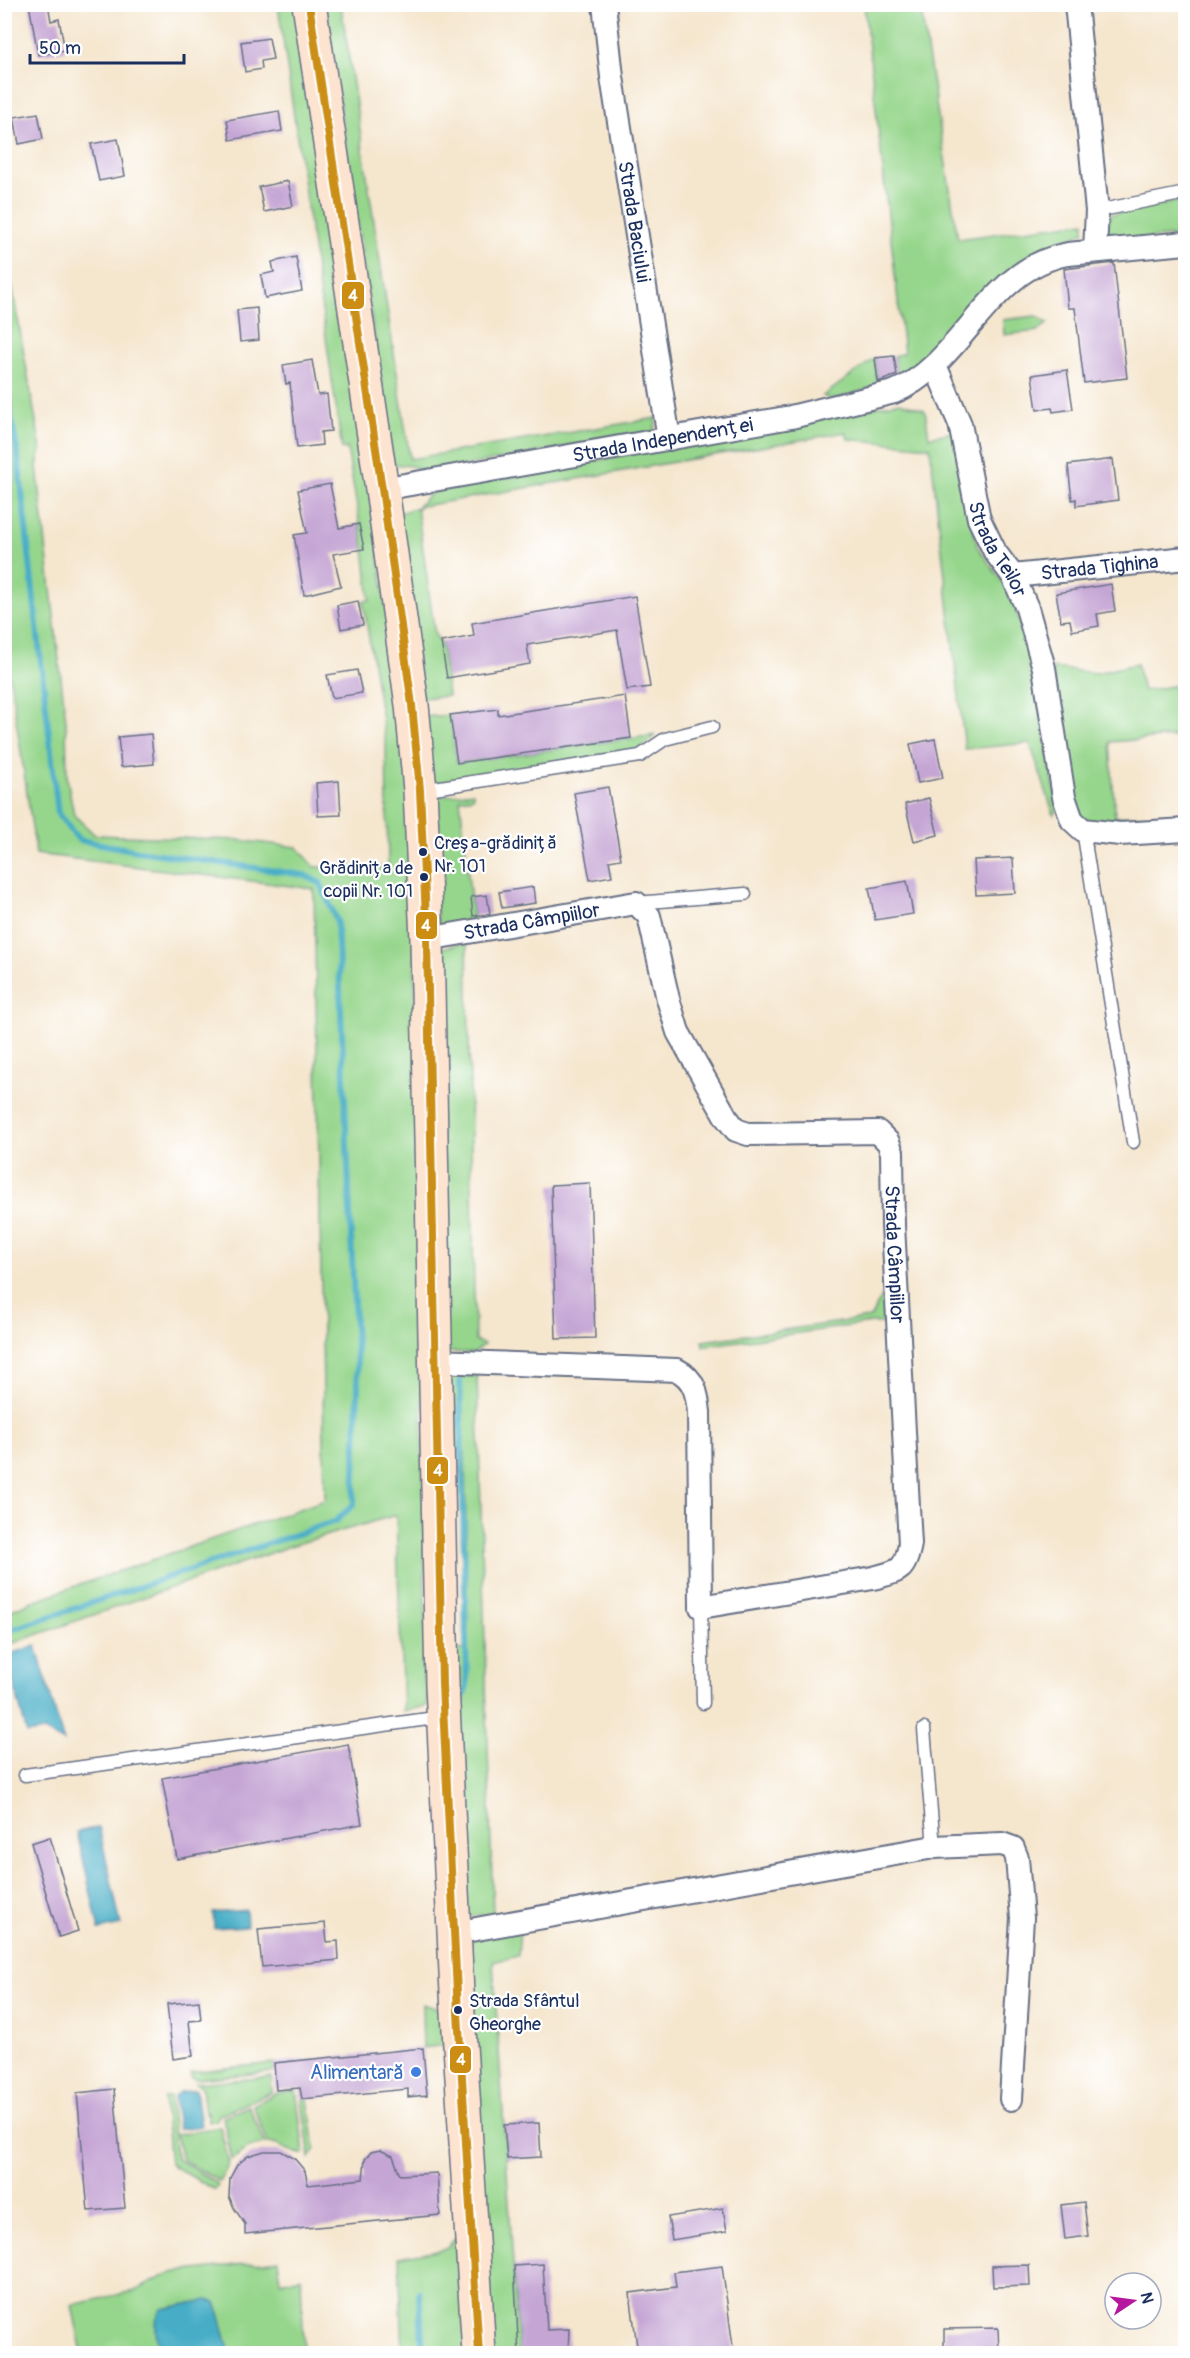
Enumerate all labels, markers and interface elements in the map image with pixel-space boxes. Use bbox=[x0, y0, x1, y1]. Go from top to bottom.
scale bar bbox=[30, 27, 184, 65]
text: 50 m bbox=[39, 37, 81, 60]
street label: Strada Baciului bbox=[612, 159, 656, 284]
line badge: 4 bbox=[341, 281, 365, 310]
text: 4 bbox=[348, 286, 358, 306]
street label: Strada Independenței bbox=[570, 412, 755, 468]
street label: Strada Teilor bbox=[963, 499, 1032, 601]
street label: Strada Tighina bbox=[1040, 549, 1160, 586]
place label: Creșa-grădiniță Nr. 101 bbox=[434, 832, 557, 878]
marker: Creșa-grădiniță Nr. 101 bbox=[417, 846, 429, 858]
place label: Grădinița de copii Nr. 101 bbox=[319, 857, 413, 903]
marker: Grădinița de copii Nr. 101 bbox=[418, 871, 430, 883]
street label: Strada Câmpiilor bbox=[461, 897, 602, 946]
line badge: 4 bbox=[415, 911, 438, 940]
text: 4 bbox=[421, 916, 431, 936]
street label: Strada Câmpiilor bbox=[879, 1185, 910, 1324]
line badge: 4 bbox=[426, 1456, 449, 1485]
text: 4 bbox=[433, 1461, 443, 1481]
place label: Strada Sfântul Gheorghe bbox=[469, 1990, 579, 2036]
marker: Strada Sfântul Gheorghe bbox=[452, 2004, 464, 2016]
line badge: 4 bbox=[449, 2045, 472, 2074]
text: 4 bbox=[456, 2050, 466, 2070]
place label: Alimentară bbox=[310, 2060, 404, 2085]
marker: Alimentară bbox=[409, 2065, 423, 2079]
north arrow bbox=[1103, 2271, 1163, 2331]
text: N bbox=[1136, 2290, 1158, 2306]

